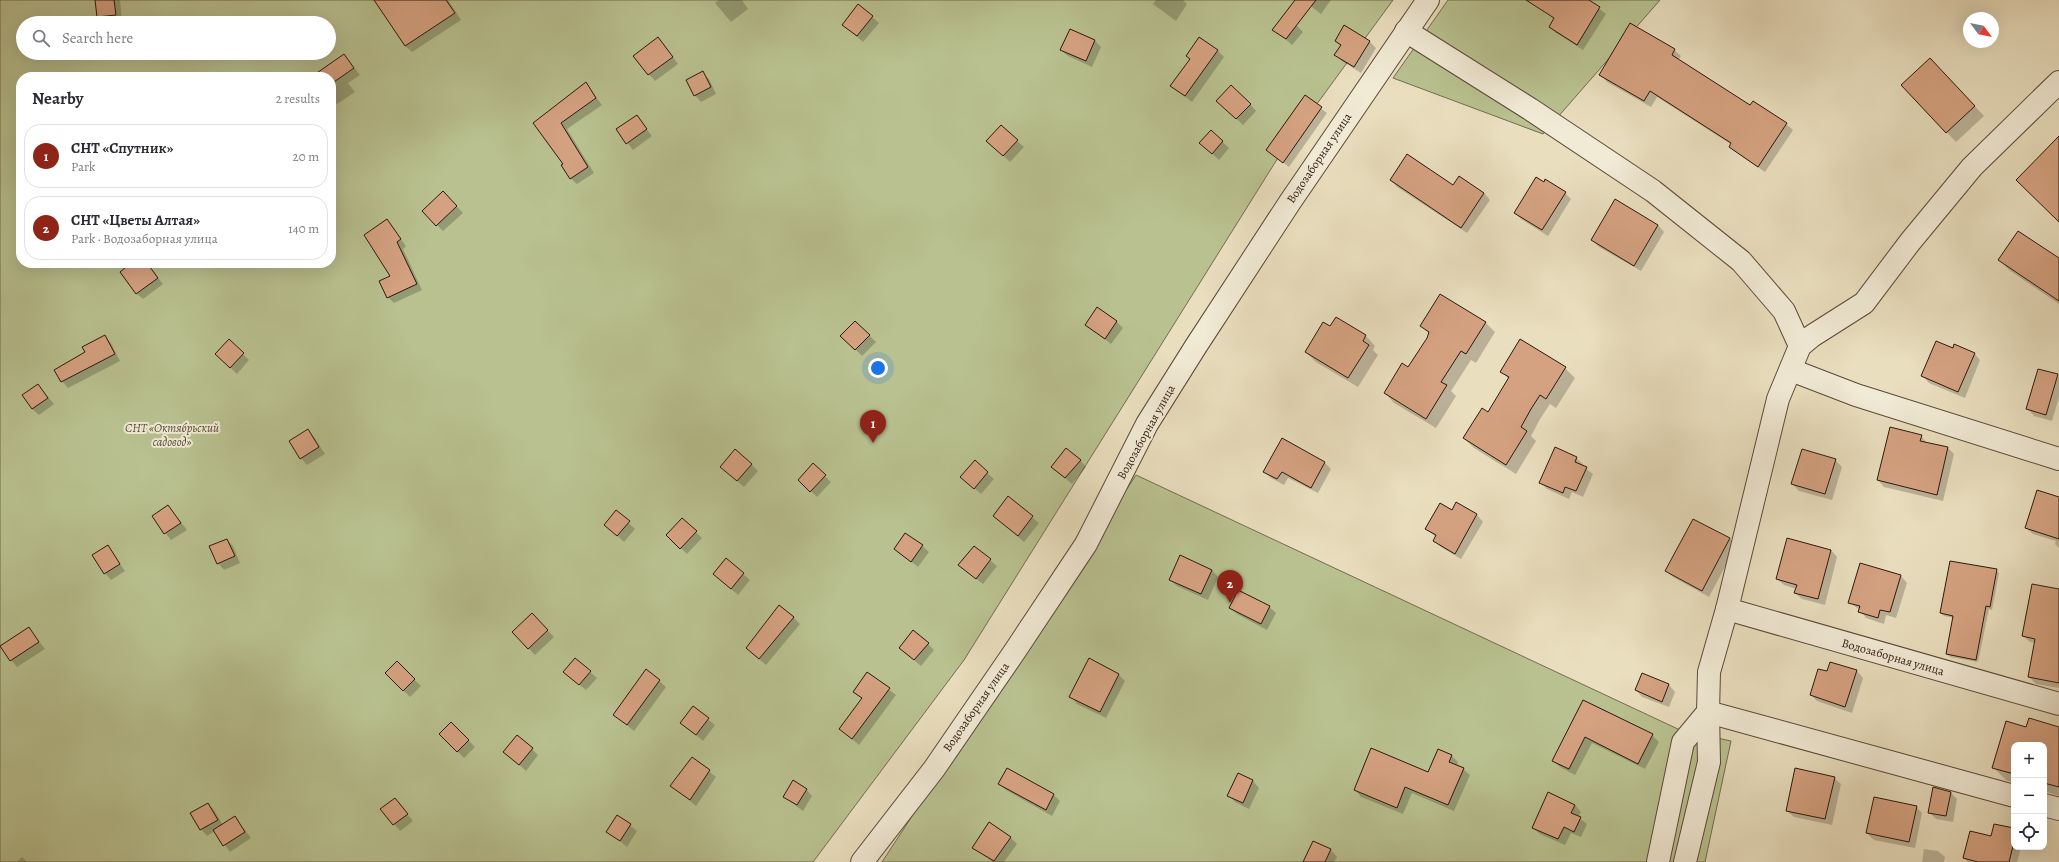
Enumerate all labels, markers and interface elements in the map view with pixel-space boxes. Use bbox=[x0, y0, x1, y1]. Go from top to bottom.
north arrow bbox=[1963, 12, 1999, 48]
search box bbox=[16, 16, 336, 60]
icon: search bbox=[30, 27, 52, 49]
text: Search here bbox=[62, 28, 133, 48]
text: Nearby bbox=[32, 87, 83, 110]
text: 2 results bbox=[276, 90, 320, 107]
street label: Водозаборная улица bbox=[1283, 109, 1355, 206]
text: СНТ «Спутник» bbox=[71, 138, 173, 158]
text: 1 bbox=[44, 148, 48, 165]
text: 20 m bbox=[293, 148, 319, 165]
text: Park bbox=[71, 158, 95, 175]
text: СНТ «Цветы Алтая» bbox=[71, 210, 200, 230]
text: 2 bbox=[43, 220, 49, 237]
text: 140 m bbox=[288, 220, 319, 237]
text: Park · Водозаборная улица bbox=[71, 230, 218, 247]
your location bbox=[868, 358, 888, 378]
street label: Водозаборная улица bbox=[1113, 381, 1179, 482]
pin: 1 bbox=[860, 410, 886, 443]
park label: СНТ «Октябрьский садовод» bbox=[125, 420, 219, 450]
pin: 2 bbox=[1217, 570, 1243, 603]
street label: Водозаборная улица bbox=[1840, 635, 1946, 679]
street label: Водозаборная улица bbox=[939, 659, 1013, 755]
map controls bbox=[2011, 742, 2047, 850]
button: + bbox=[2011, 742, 2047, 778]
button: − bbox=[2011, 778, 2047, 814]
button: locate bbox=[2011, 814, 2047, 850]

